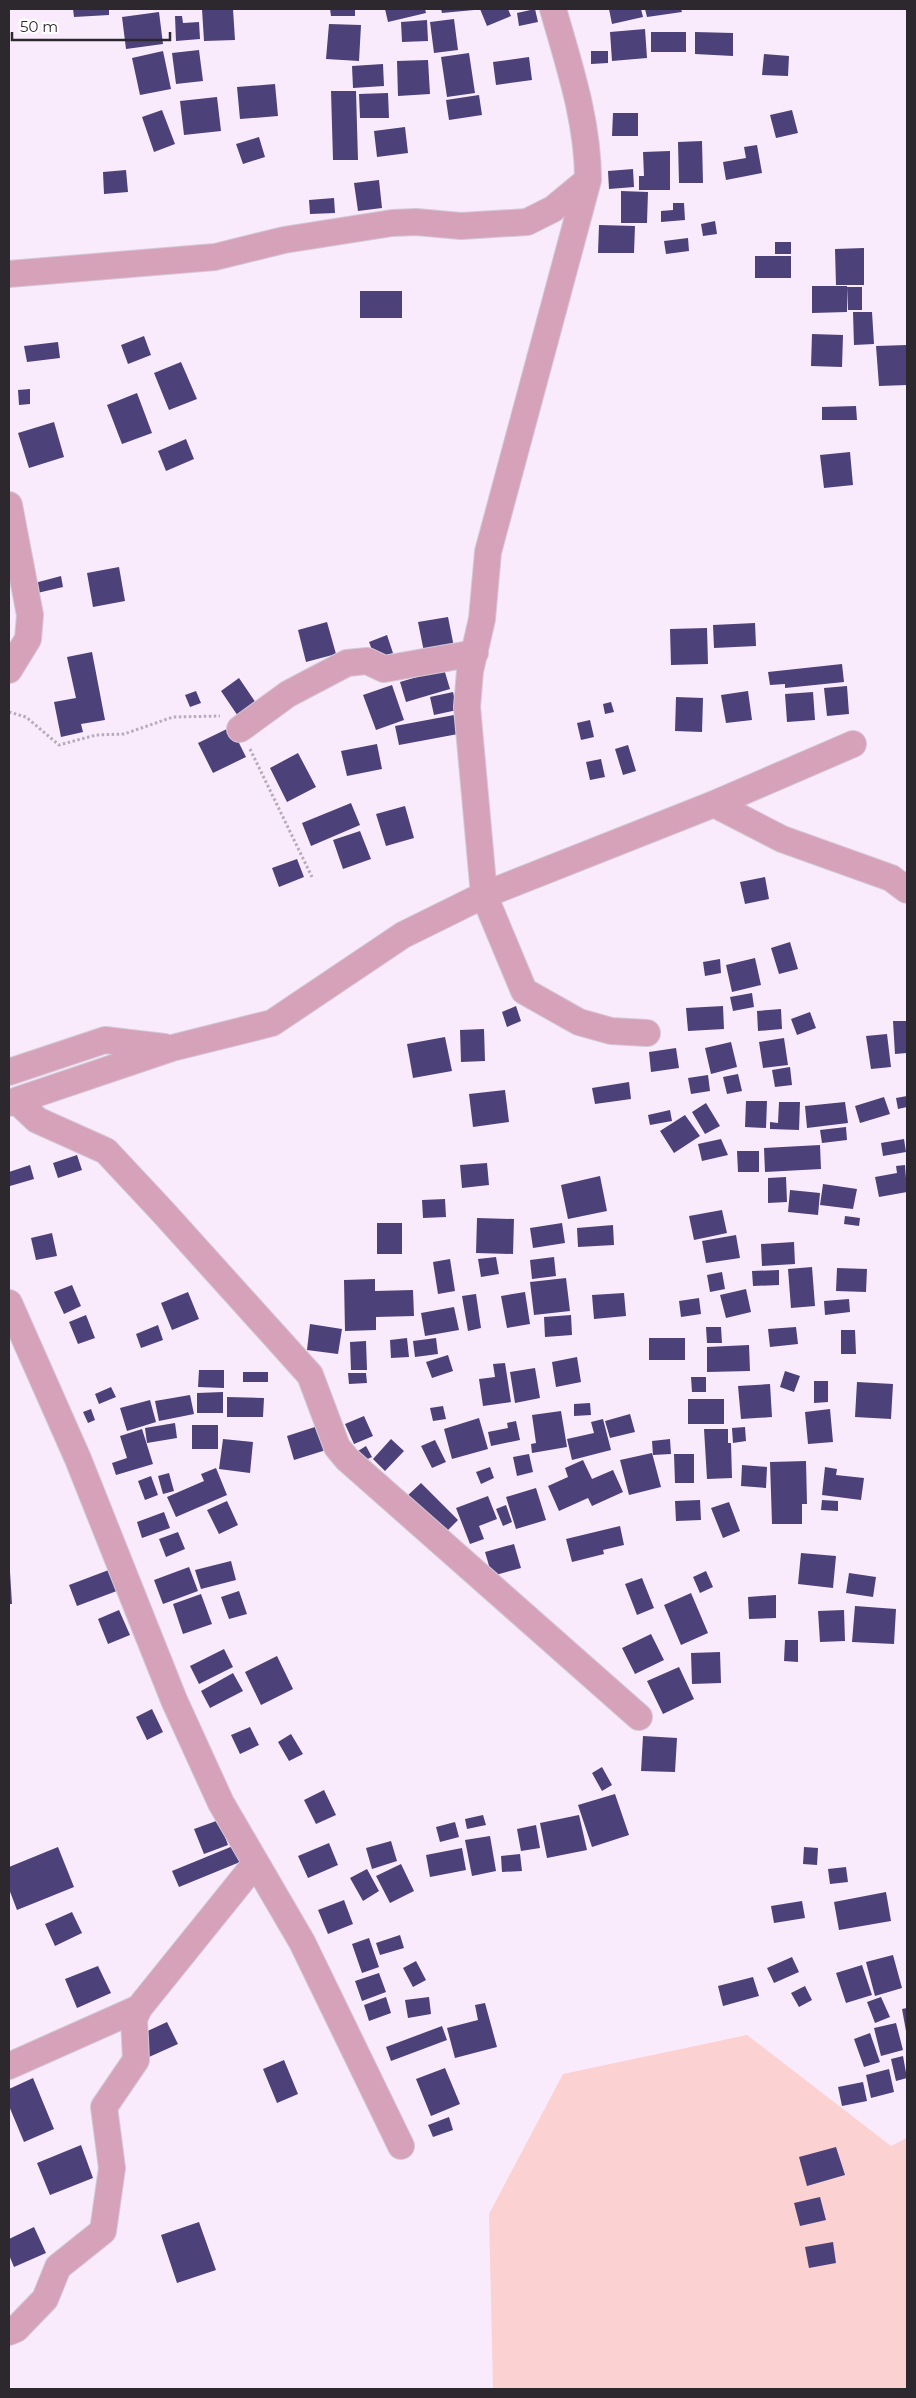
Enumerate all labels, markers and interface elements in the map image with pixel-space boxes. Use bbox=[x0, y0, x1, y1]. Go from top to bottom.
scale bar bbox=[12, 10, 170, 42]
text: 50 m bbox=[20, 17, 58, 36]

